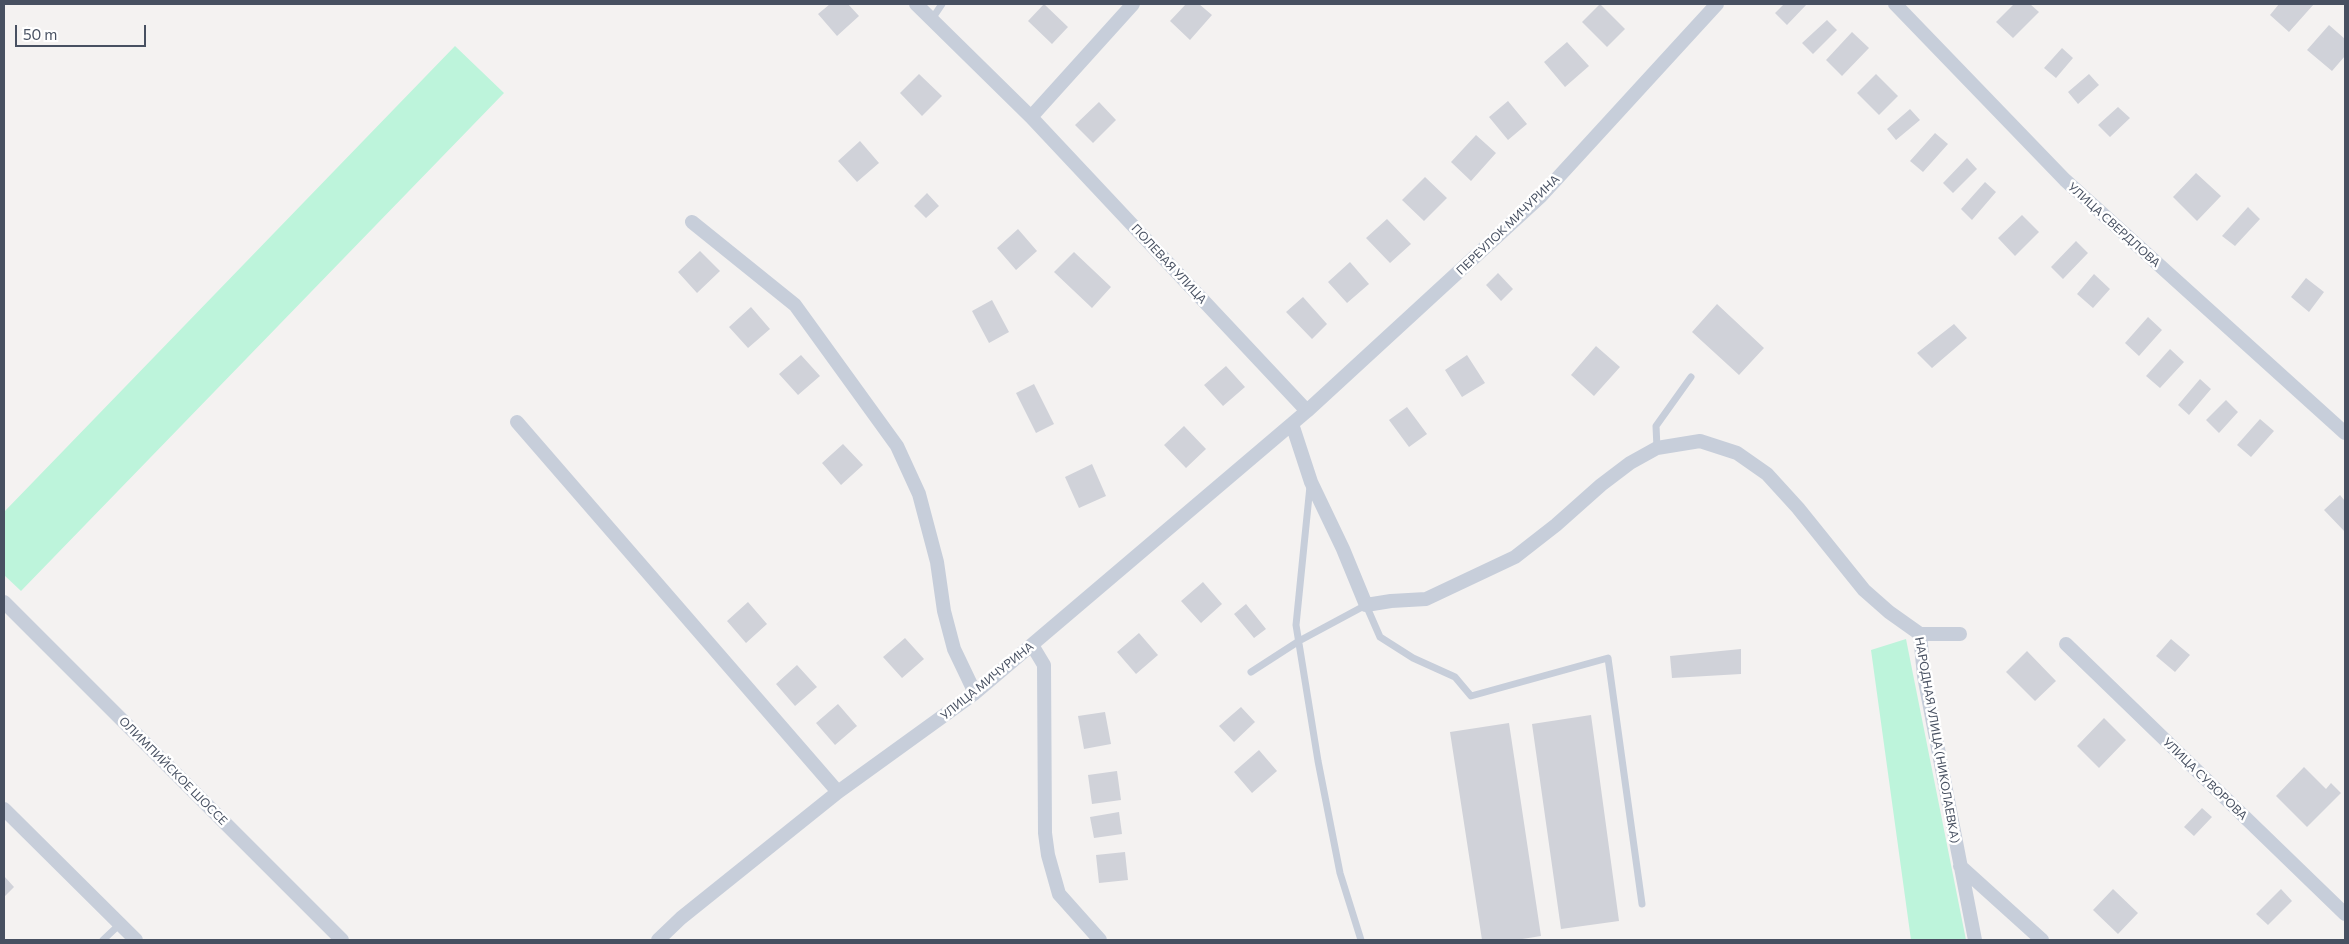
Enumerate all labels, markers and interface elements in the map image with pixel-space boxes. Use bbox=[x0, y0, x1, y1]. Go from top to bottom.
scale bar bbox=[18, 15, 149, 47]
text: 50 m bbox=[23, 25, 57, 43]
street label: ПЕРЕУЛОК МИЧУРИНА bbox=[1454, 172, 1562, 278]
street label: УЛИЦА СВЕРДЛОВА bbox=[2065, 180, 2163, 270]
street label: ПОЛЕВАЯ УЛИЦА bbox=[1128, 221, 1210, 307]
street label: НАРОДНАЯ УЛИЦА (НИКОЛАЕВКА) bbox=[1912, 636, 1962, 844]
street label: УЛИЦА МИЧУРИНА bbox=[938, 639, 1036, 723]
street label: ОЛИМПИЙСКОЕ ШОССЕ bbox=[116, 714, 230, 828]
street label: УЛИЦА СУВОРОВА bbox=[2160, 735, 2250, 823]

